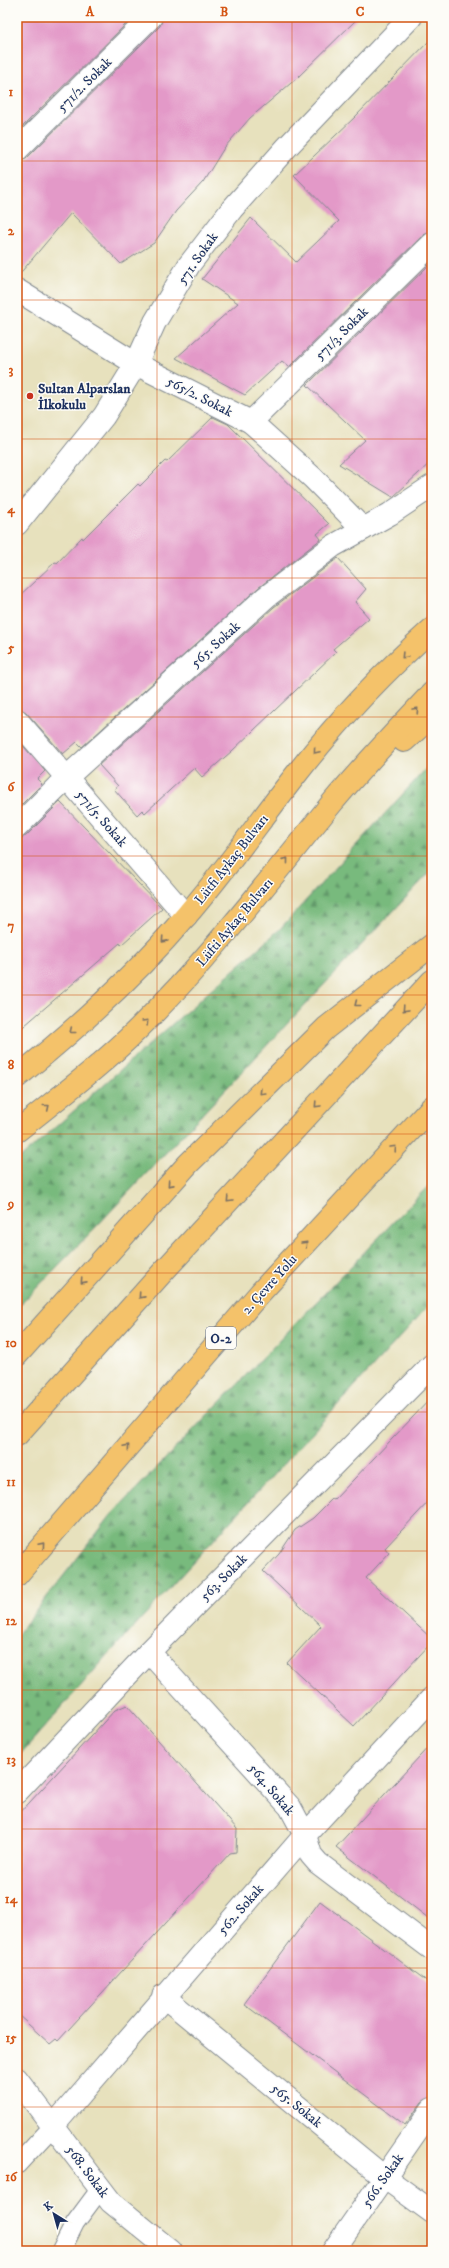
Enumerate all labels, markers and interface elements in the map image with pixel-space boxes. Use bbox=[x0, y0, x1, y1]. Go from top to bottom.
text: A bbox=[85, 4, 95, 20]
text: B bbox=[220, 4, 228, 20]
text: C bbox=[356, 4, 365, 20]
street label: 571/2. Sokak bbox=[53, 53, 116, 116]
text: 1 bbox=[9, 84, 14, 100]
text: 2 bbox=[8, 223, 15, 239]
street label: 571. Sokak bbox=[173, 229, 222, 288]
street label: 571/3. Sokak bbox=[311, 303, 372, 364]
text: 3 bbox=[9, 362, 14, 378]
street label: 565/2. Sokak bbox=[163, 373, 236, 421]
place label: Sultan Alparslan İlkokulu bbox=[38, 380, 131, 414]
marker: Sultan Alparslan İlkokulu bbox=[25, 391, 35, 401]
text: 4 bbox=[6, 501, 15, 518]
street label: 565. Sokak bbox=[187, 618, 244, 672]
text: 5 bbox=[7, 640, 15, 656]
one-way arrow bbox=[401, 651, 409, 659]
one-way arrow bbox=[411, 708, 418, 715]
one-way arrow bbox=[313, 746, 320, 754]
text: 6 bbox=[8, 779, 16, 795]
street label: 571/5. Sokak bbox=[71, 786, 131, 851]
street label: Lütfi Aykaç Bulvarı bbox=[191, 810, 273, 908]
one-way arrow bbox=[281, 858, 288, 865]
street label: Lüfti Aykaç Bulvarı bbox=[192, 874, 277, 971]
text: 7 bbox=[8, 918, 15, 934]
one-way arrow bbox=[162, 935, 169, 943]
one-way arrow bbox=[355, 999, 362, 1006]
one-way arrow bbox=[403, 1004, 410, 1012]
one-way arrow bbox=[141, 1019, 148, 1026]
one-way arrow bbox=[70, 1027, 77, 1034]
text: 8 bbox=[8, 1057, 15, 1073]
one-way arrow bbox=[259, 1087, 267, 1095]
one-way arrow bbox=[314, 1100, 322, 1108]
one-way arrow bbox=[43, 1104, 50, 1111]
one-way arrow bbox=[389, 1146, 396, 1153]
one-way arrow bbox=[168, 1179, 175, 1187]
one-way arrow bbox=[226, 1195, 234, 1203]
text: 9 bbox=[7, 1196, 14, 1212]
one-way arrow bbox=[301, 1241, 308, 1249]
street label: 2. Çevre Yolu bbox=[238, 1251, 301, 1318]
one-way arrow bbox=[81, 1276, 88, 1283]
one-way arrow bbox=[138, 1291, 146, 1299]
road number: O-2 bbox=[206, 1327, 236, 1349]
text: 10 bbox=[5, 1335, 17, 1351]
one-way arrow bbox=[123, 1444, 130, 1452]
text: 11 bbox=[6, 1474, 16, 1490]
one-way arrow bbox=[38, 1543, 45, 1550]
street label: 563. Sokak bbox=[196, 1550, 251, 1605]
text: 12 bbox=[5, 1613, 17, 1629]
text: 13 bbox=[6, 1752, 16, 1768]
street label: 564. Sokak bbox=[244, 1760, 298, 1820]
street label: 562. Sokak bbox=[214, 1880, 268, 1939]
text: 14 bbox=[5, 1891, 18, 1908]
text: 15 bbox=[5, 2030, 17, 2046]
street label: 565. Sokak bbox=[267, 2080, 326, 2132]
street label: 568. Sokak bbox=[62, 2142, 113, 2202]
street label: 566. Sokak bbox=[358, 2150, 408, 2211]
text: 16 bbox=[5, 2169, 18, 2185]
north arrow bbox=[34, 2194, 74, 2234]
text: K bbox=[41, 2199, 56, 2215]

